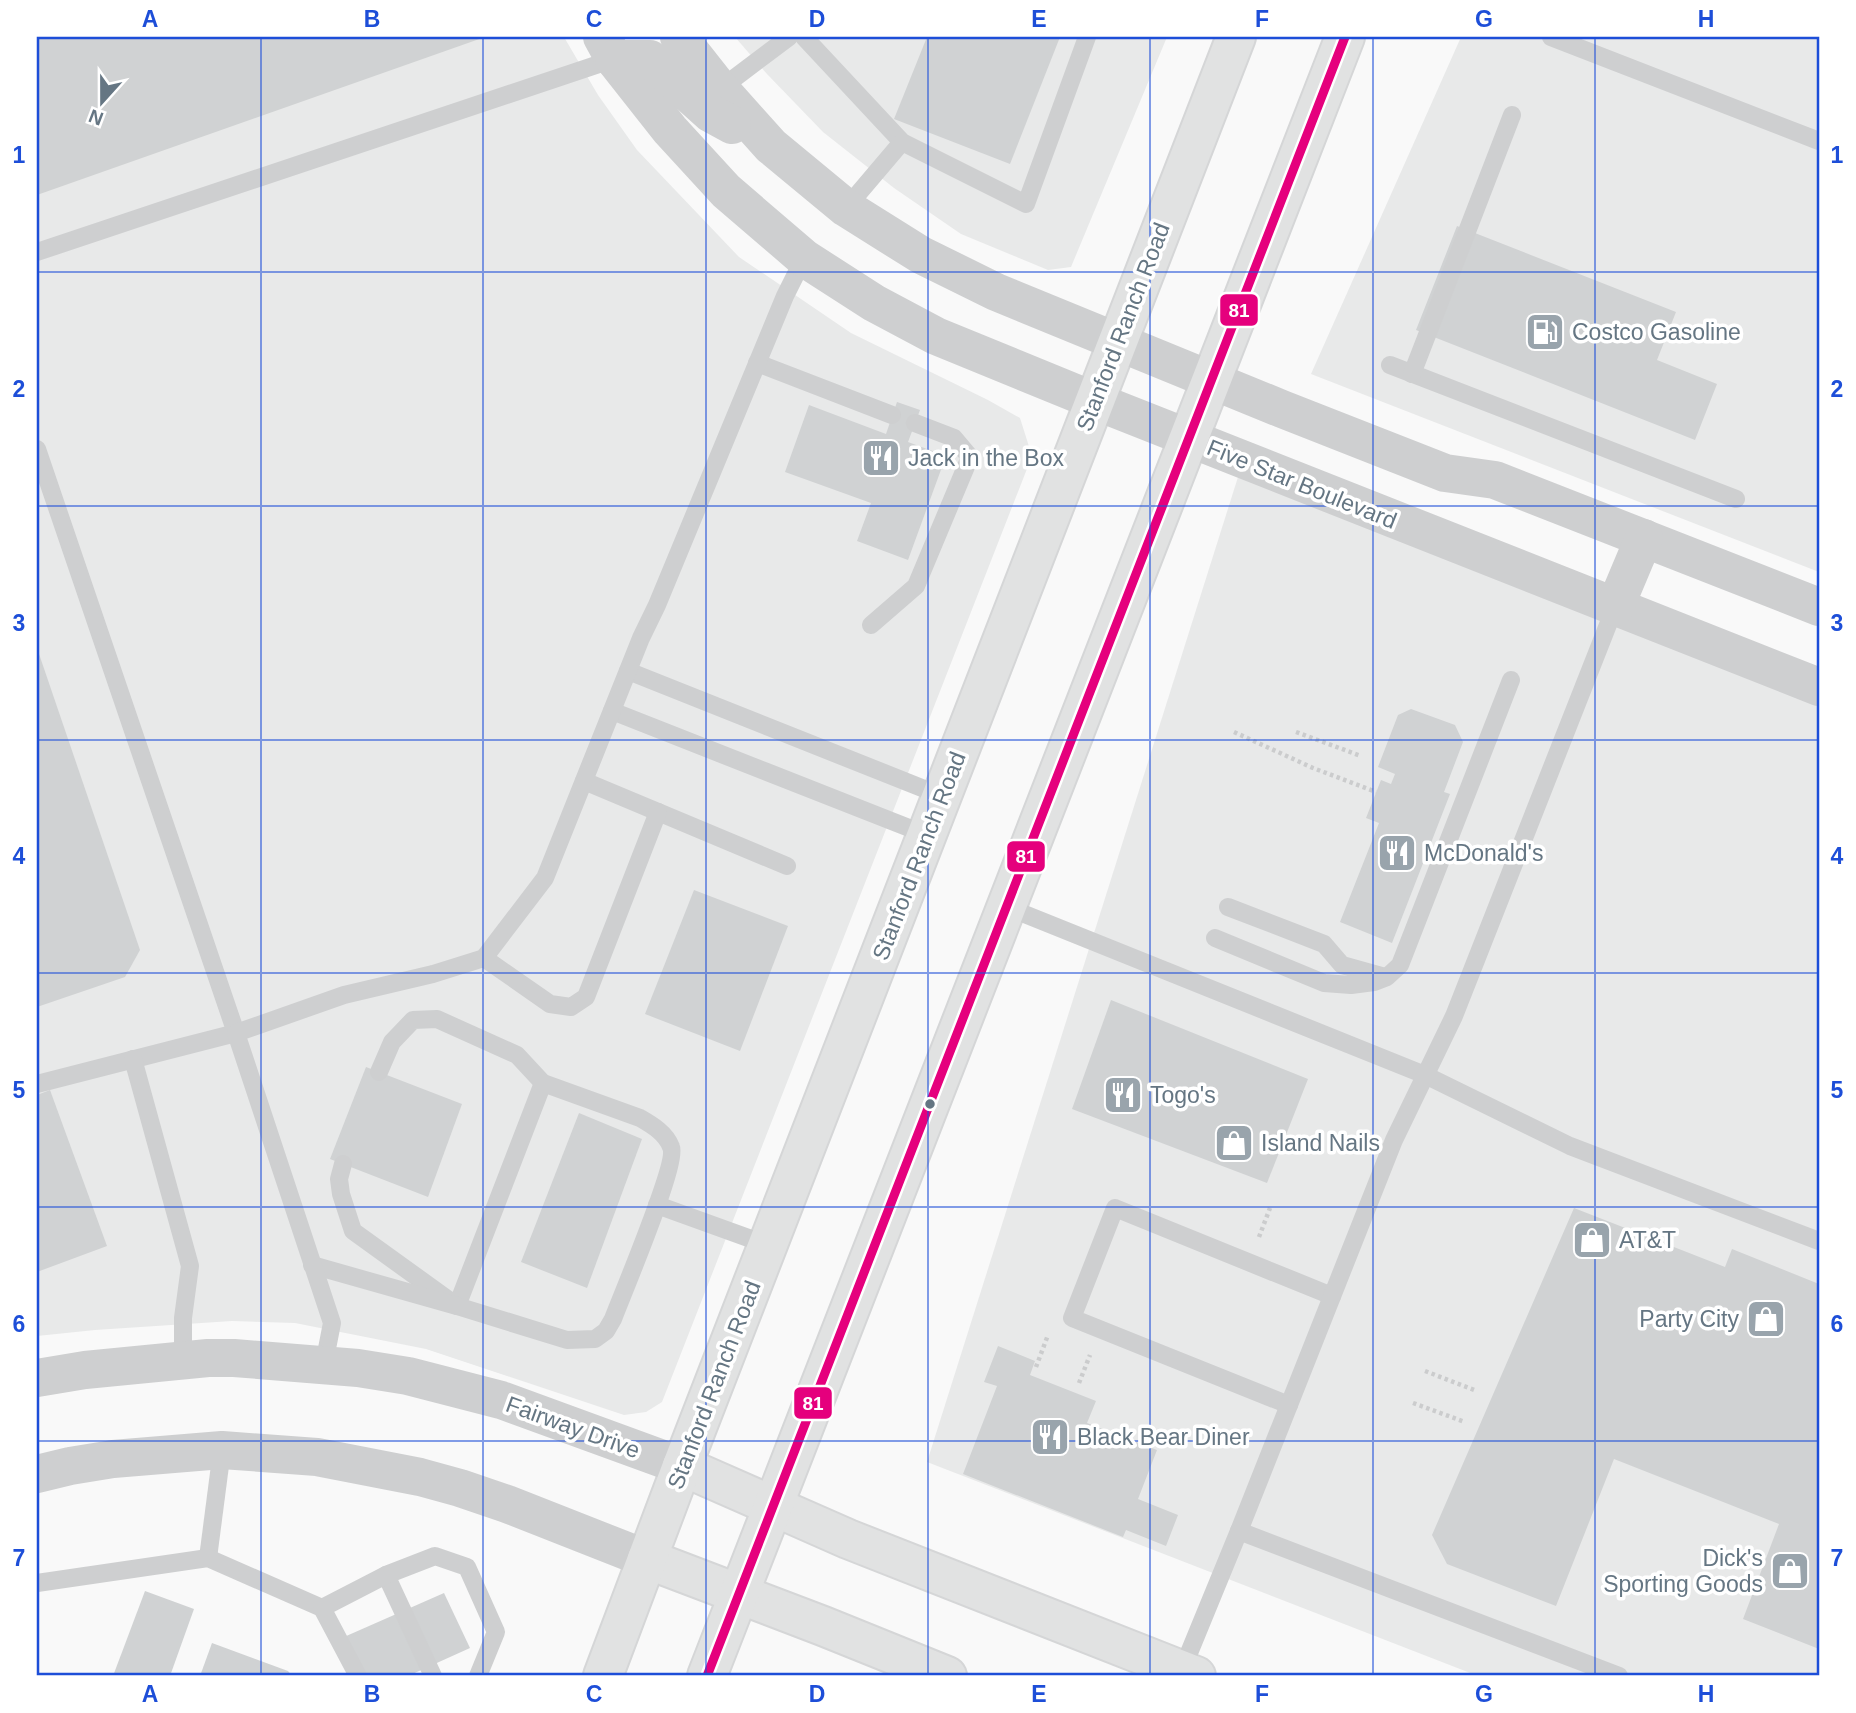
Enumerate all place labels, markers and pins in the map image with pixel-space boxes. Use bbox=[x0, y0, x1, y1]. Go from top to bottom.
fuel station icon: Costco Gasoline bbox=[1524, 311, 1566, 353]
place label: Costco Gasoline bbox=[1572, 319, 1741, 345]
restaurant icon: Jack in the Box bbox=[860, 437, 902, 479]
place label: Jack in the Box bbox=[908, 445, 1064, 471]
restaurant icon: McDonald's bbox=[1376, 832, 1418, 874]
place label: McDonald's bbox=[1424, 840, 1543, 866]
restaurant icon: Togo's bbox=[1102, 1074, 1144, 1116]
place label: Togo's bbox=[1150, 1082, 1216, 1108]
unlabelled marker bbox=[923, 1097, 937, 1111]
shop icon: Island Nails bbox=[1213, 1122, 1255, 1164]
place label: Island Nails bbox=[1261, 1130, 1380, 1156]
shop icon: AT&T bbox=[1571, 1219, 1613, 1261]
place label: AT&T bbox=[1619, 1227, 1676, 1253]
shop icon: Party City bbox=[1745, 1298, 1787, 1340]
place label: Party City bbox=[1639, 1306, 1739, 1332]
restaurant icon: Black Bear Diner bbox=[1029, 1416, 1071, 1458]
place label: Black Bear Diner bbox=[1077, 1424, 1250, 1450]
place label: Dick's Sporting Goods bbox=[1603, 1545, 1763, 1597]
shop icon: Dick's Sporting Goods bbox=[1769, 1550, 1811, 1592]

